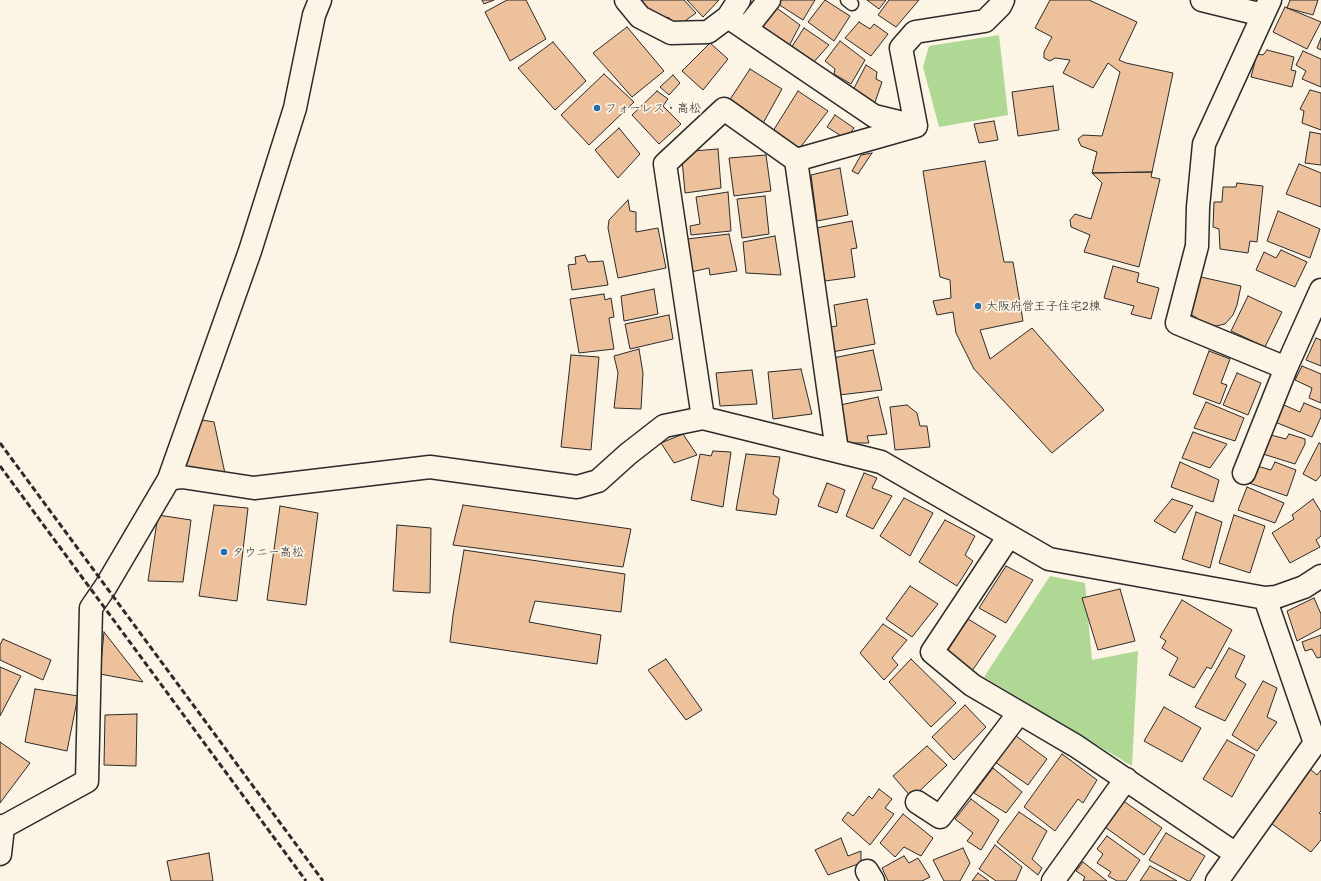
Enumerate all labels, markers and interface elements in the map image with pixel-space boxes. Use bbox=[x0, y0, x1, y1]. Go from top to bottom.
place label: フォーレス・高松 bbox=[605, 101, 701, 115]
marker: フォーレス・高松 bbox=[592, 103, 602, 113]
place label: 大阪府営王子住宅2棟 bbox=[986, 299, 1101, 313]
marker: 大阪府営王子住宅2棟 bbox=[973, 301, 983, 311]
place label: タウニー高松 bbox=[232, 545, 304, 559]
marker: タウニー高松 bbox=[219, 547, 229, 557]

